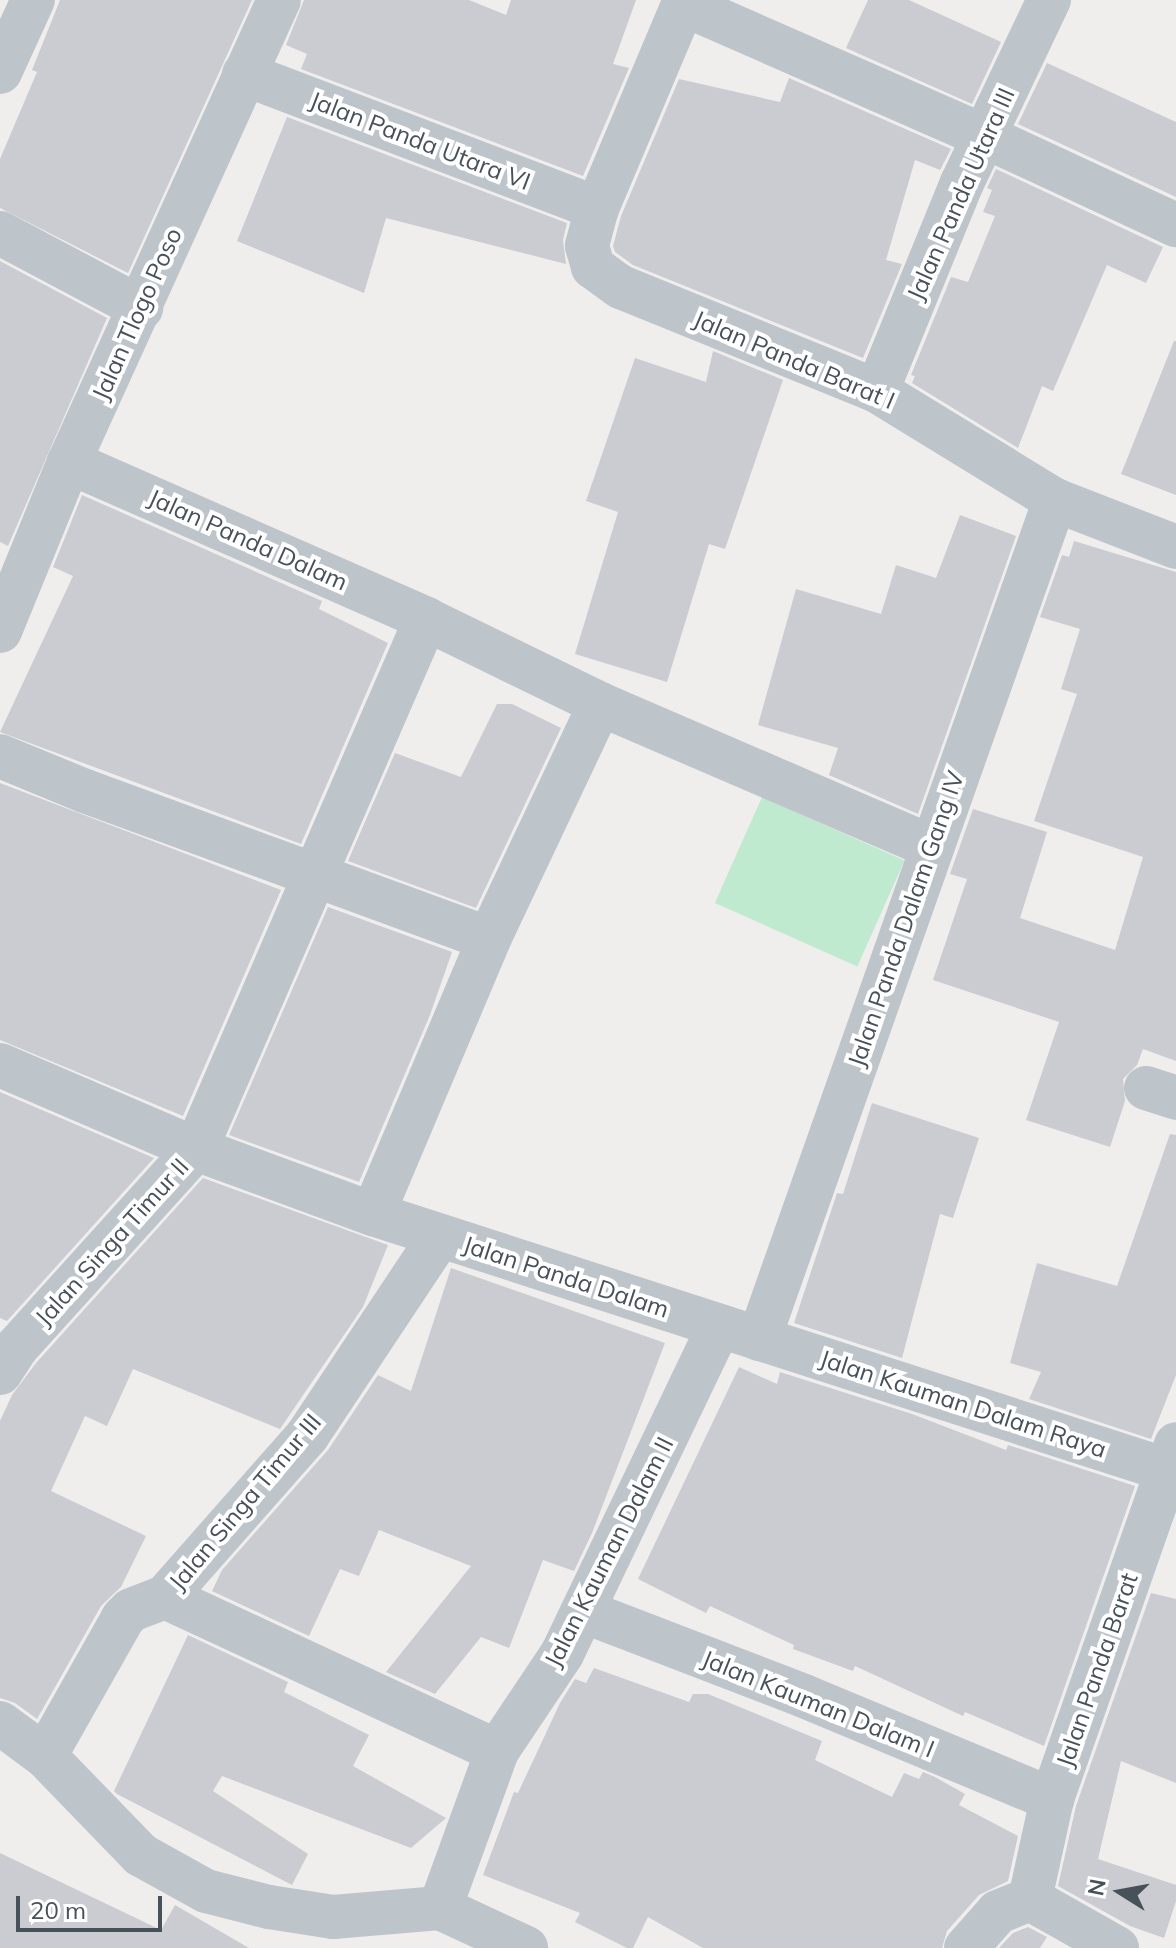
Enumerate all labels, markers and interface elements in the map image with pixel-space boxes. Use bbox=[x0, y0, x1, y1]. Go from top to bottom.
street label: Jalan Panda Utara III bbox=[901, 83, 1021, 305]
street label: Jalan Panda Utara VI bbox=[306, 86, 534, 196]
street label: Jalan Tlogo Poso bbox=[86, 223, 188, 405]
street label: Jalan Panda Barat I bbox=[689, 305, 899, 415]
street label: Jalan Panda Dalam bbox=[144, 483, 352, 597]
street label: Jalan Panda Dalam Gang IV bbox=[842, 767, 970, 1071]
street label: Jalan Singa Timur II bbox=[29, 1152, 195, 1332]
street label: Jalan Panda Dalam bbox=[459, 1230, 673, 1324]
street label: Jalan Kauman Dalam Raya bbox=[816, 1344, 1110, 1464]
street label: Jalan Singa Timur III bbox=[163, 1408, 327, 1596]
street label: Jalan Kauman Dalam II bbox=[538, 1432, 680, 1672]
street label: Jalan Panda Barat bbox=[1050, 1569, 1144, 1771]
street label: Jalan Kauman Dalam I bbox=[698, 1644, 938, 1764]
north arrow bbox=[1080, 1852, 1160, 1932]
text: N bbox=[1081, 1877, 1112, 1898]
scale bar bbox=[20, 1880, 166, 1930]
text: 20 m bbox=[30, 1895, 86, 1925]

